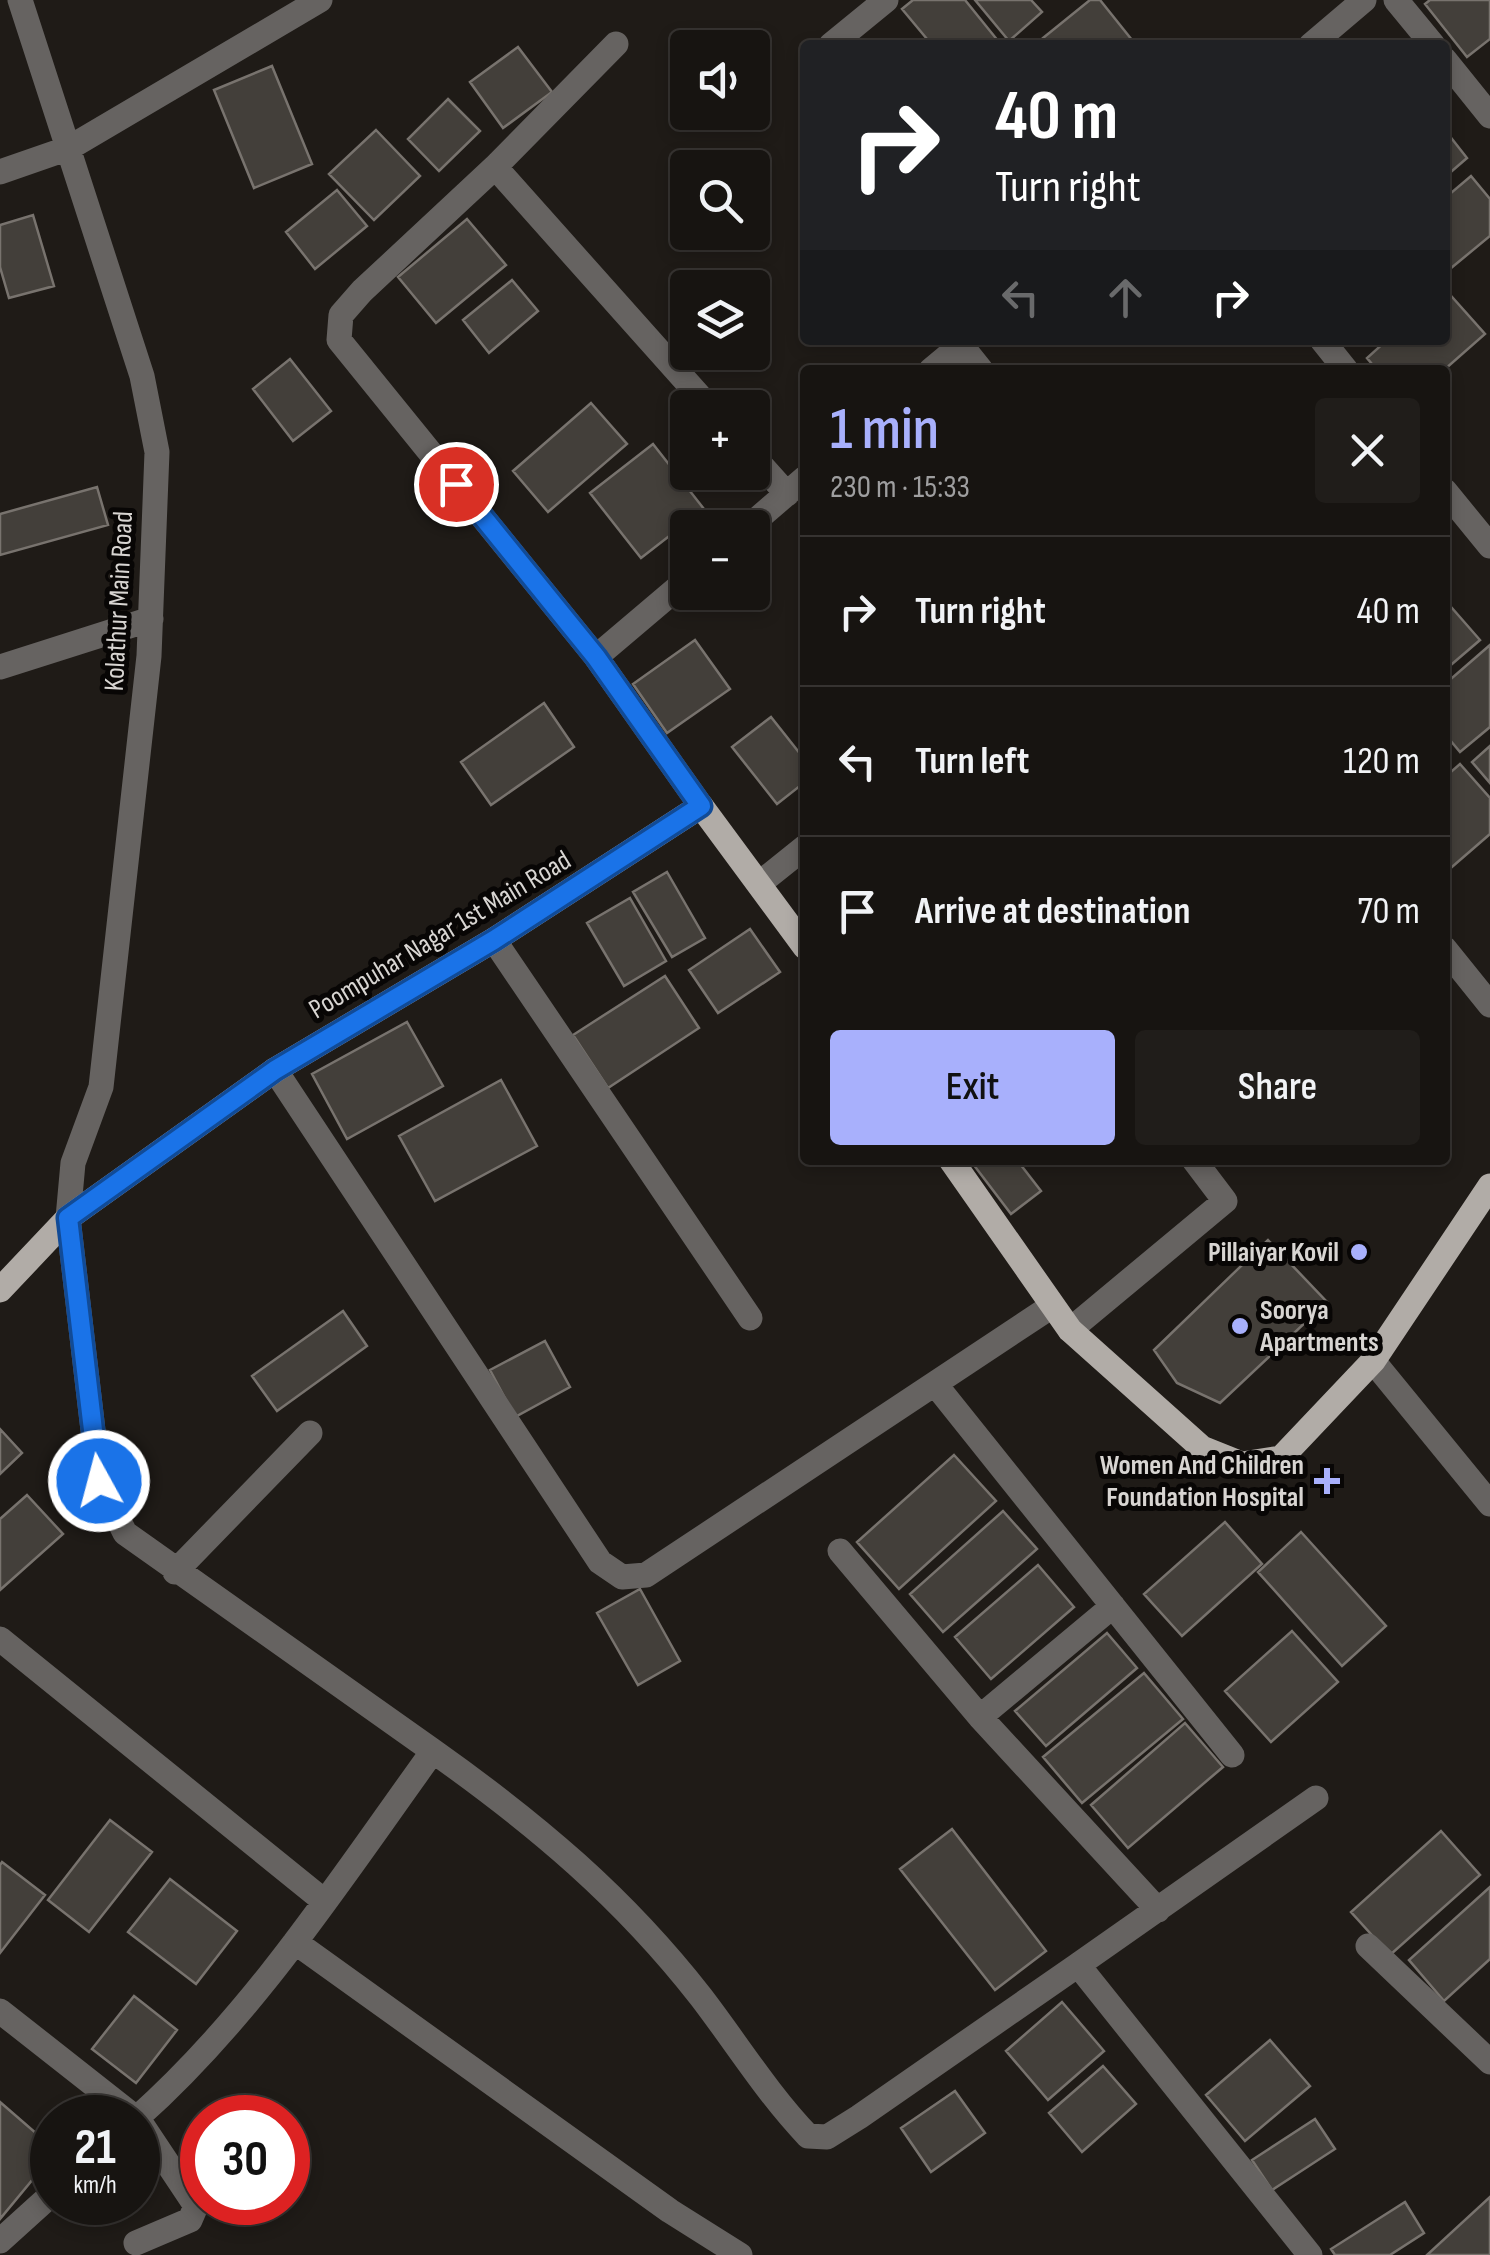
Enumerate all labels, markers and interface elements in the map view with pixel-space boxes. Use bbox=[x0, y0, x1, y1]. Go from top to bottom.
map controls bbox=[670, 30, 770, 610]
button: sound bbox=[670, 30, 770, 130]
text: 40 m bbox=[995, 75, 1118, 159]
icon: right bbox=[830, 80, 960, 210]
button: search bbox=[670, 150, 770, 250]
text: Turn right bbox=[995, 160, 1141, 215]
button: layers bbox=[670, 270, 770, 370]
icon: left bbox=[993, 270, 1048, 325]
icon: ahead bbox=[1098, 270, 1153, 325]
icon: right bbox=[1203, 270, 1258, 325]
button: + bbox=[670, 390, 770, 490]
text: 1 min bbox=[830, 394, 939, 466]
button: close bbox=[1315, 398, 1420, 503]
pin bbox=[414, 442, 499, 527]
icon: arrive bbox=[429, 457, 484, 512]
text: 230 m · 15:33 bbox=[830, 468, 970, 507]
street label: Kolathur Main Road bbox=[98, 510, 140, 692]
button: − bbox=[670, 510, 770, 610]
icon: right bbox=[830, 584, 885, 639]
text: Turn right bbox=[915, 589, 1046, 634]
text: 40 m bbox=[1357, 589, 1420, 634]
icon: left bbox=[830, 734, 885, 789]
text: Turn left bbox=[915, 739, 1029, 784]
text: 120 m bbox=[1343, 739, 1420, 784]
street label: Poompuhar Nagar 1st Main Road bbox=[303, 844, 577, 1026]
icon: arrive bbox=[830, 884, 885, 939]
text: Arrive at destination bbox=[915, 889, 1190, 934]
text: 70 m bbox=[1358, 889, 1420, 934]
button: Exit bbox=[830, 1030, 1115, 1145]
button: Share bbox=[1135, 1030, 1420, 1145]
place label: Pillaiyar Kovil bbox=[1208, 1236, 1339, 1269]
marker: Pillaiyar Kovil bbox=[1348, 1241, 1370, 1263]
place label: Soorya Apartments bbox=[1259, 1294, 1379, 1359]
marker: Soorya Apartments bbox=[1229, 1315, 1251, 1337]
position arrow bbox=[47, 1429, 151, 1533]
place label: Women And Children Foundation Hospital bbox=[1100, 1449, 1304, 1514]
marker: Women And Children Foundation Hospital bbox=[1314, 1468, 1340, 1494]
speed limit sign: 30 bbox=[180, 2095, 310, 2225]
text: 21 bbox=[74, 2118, 116, 2178]
text: km/h bbox=[73, 2170, 117, 2201]

